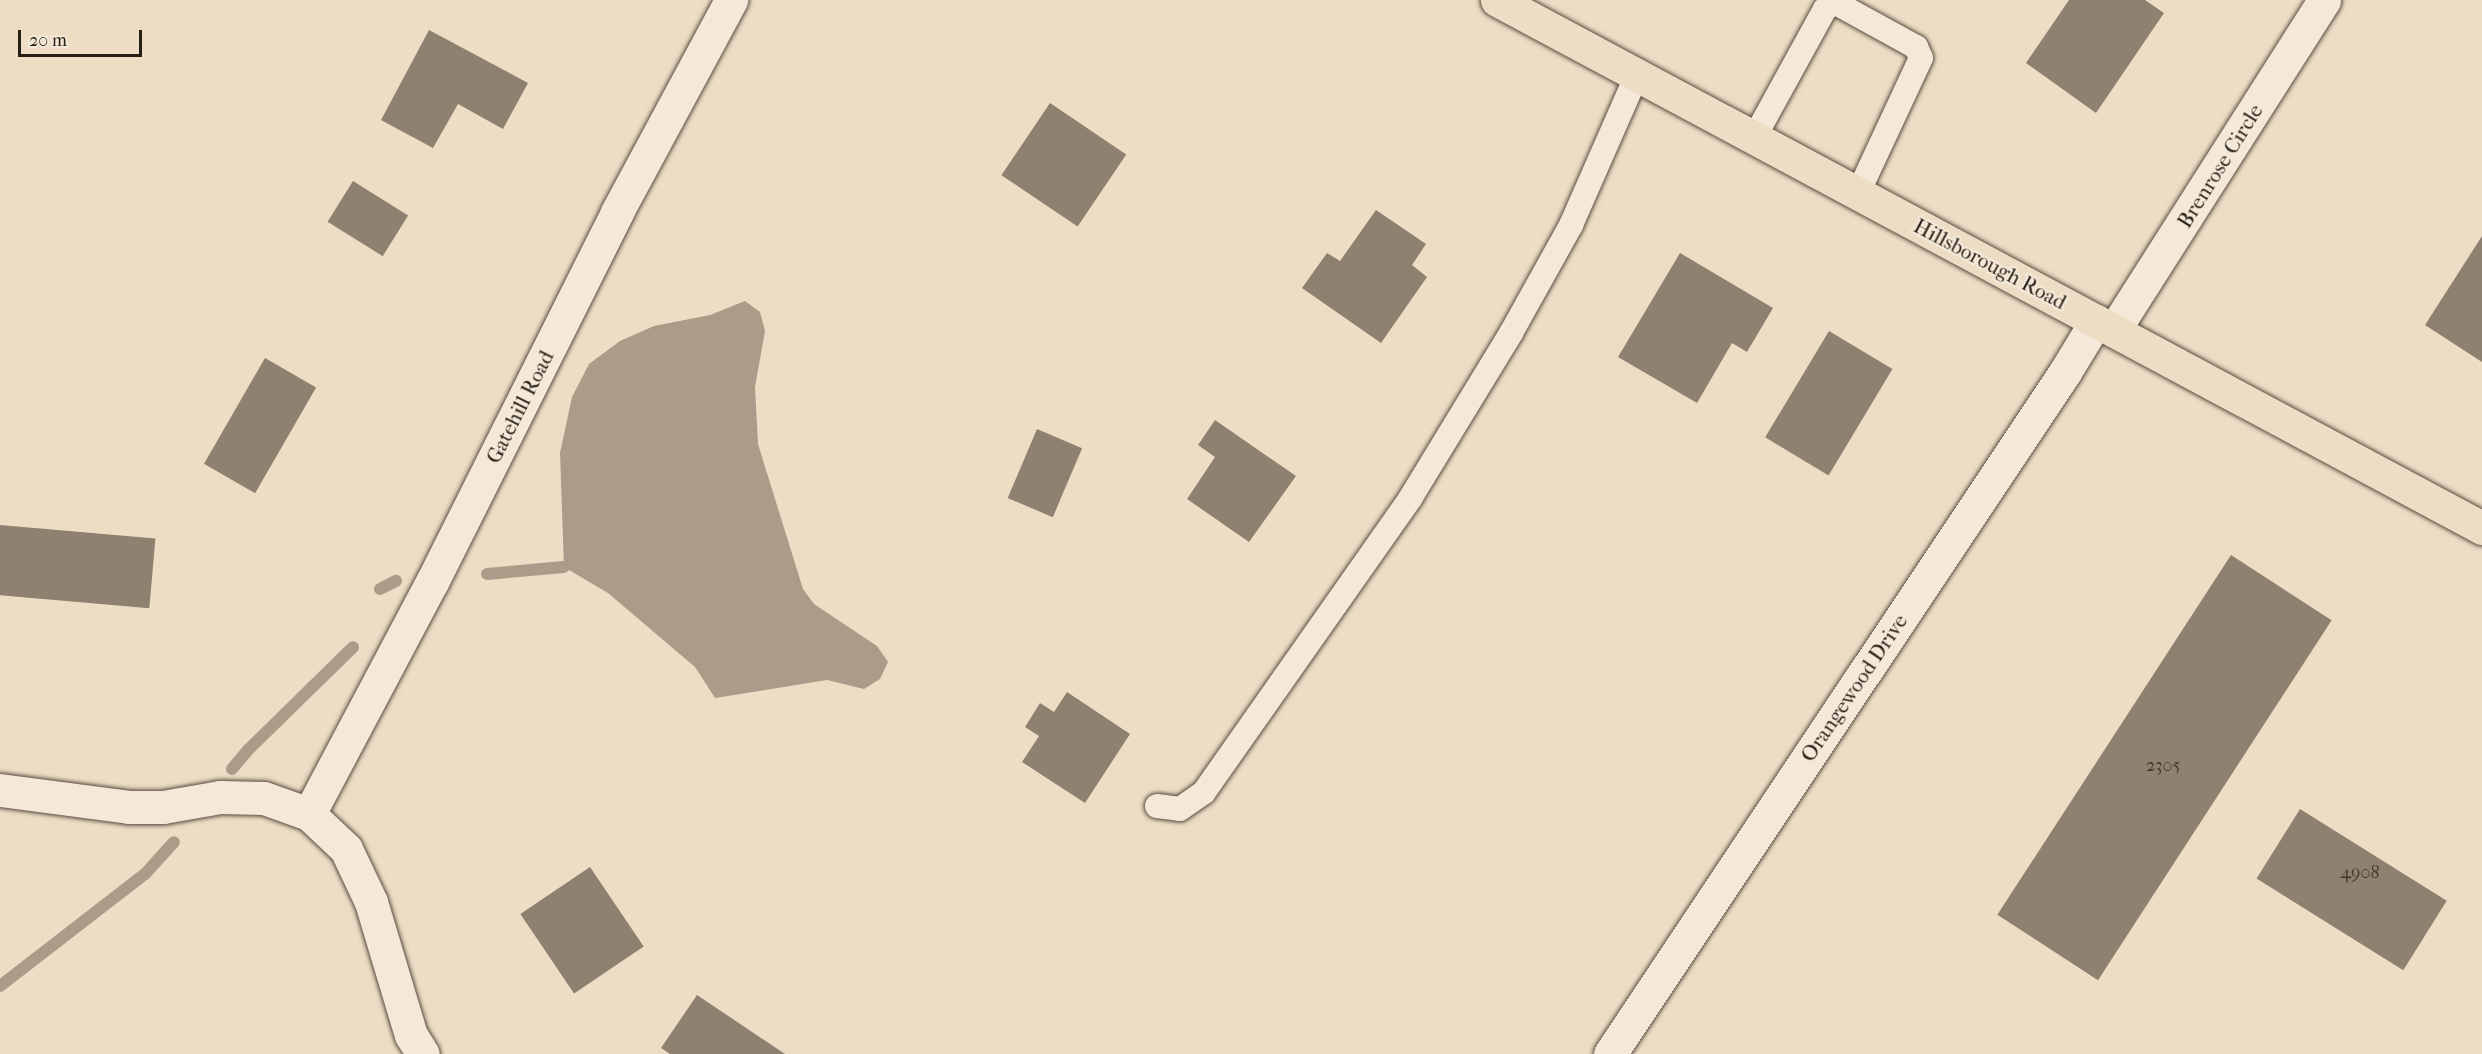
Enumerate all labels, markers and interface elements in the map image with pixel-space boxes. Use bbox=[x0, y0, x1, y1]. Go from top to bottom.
scale bar bbox=[21, 18, 146, 56]
text: 20 m bbox=[29, 30, 67, 51]
street label: Brenrose Circle bbox=[2172, 99, 2268, 233]
street label: Hillsborough Road bbox=[1909, 213, 2071, 315]
street label: Gatehill Road bbox=[481, 346, 559, 468]
street label: Orangewood Drive bbox=[1795, 609, 1913, 767]
house number: 2305 bbox=[2146, 755, 2180, 777]
house number: 4908 bbox=[2340, 862, 2380, 884]

